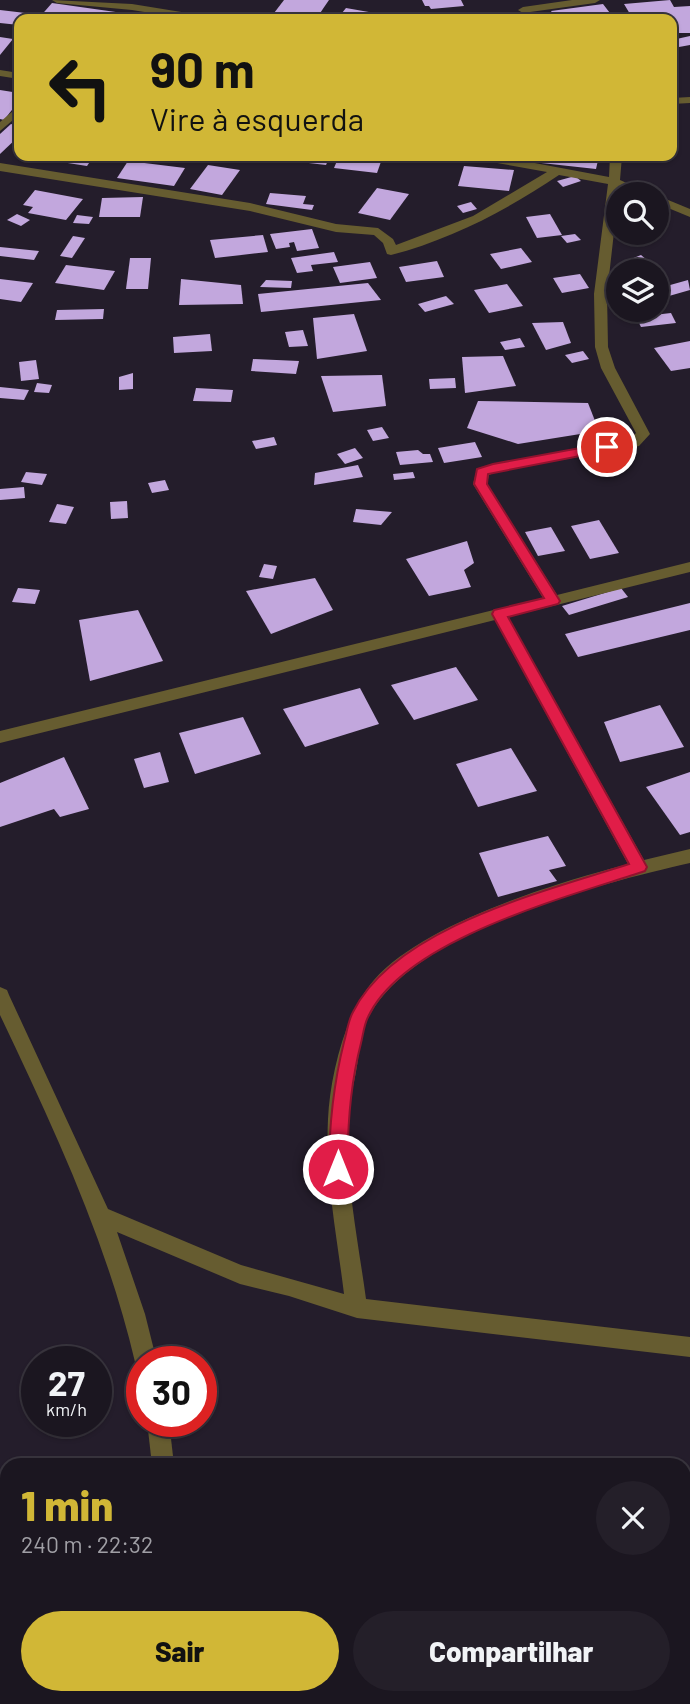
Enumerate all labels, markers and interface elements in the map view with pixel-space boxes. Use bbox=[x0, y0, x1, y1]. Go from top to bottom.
text: 90 m bbox=[150, 39, 255, 98]
icon: left bbox=[35, 42, 126, 133]
text: Vire à esquerda bbox=[150, 99, 364, 137]
map controls bbox=[606, 182, 669, 322]
button: search bbox=[606, 182, 669, 245]
button: layers bbox=[606, 259, 669, 322]
pin bbox=[577, 417, 637, 477]
icon: arrive bbox=[588, 428, 626, 466]
position arrow bbox=[301, 1132, 375, 1206]
speed limit sign: 30 bbox=[126, 1346, 217, 1437]
text: 27 bbox=[48, 1361, 85, 1403]
text: km/h bbox=[46, 1398, 87, 1420]
text: 1 min bbox=[21, 1479, 113, 1529]
button: close bbox=[596, 1481, 670, 1555]
text: 240 m · 22:32 bbox=[21, 1530, 153, 1558]
button: Sair bbox=[21, 1611, 339, 1691]
button: Compartilhar bbox=[353, 1611, 670, 1691]

